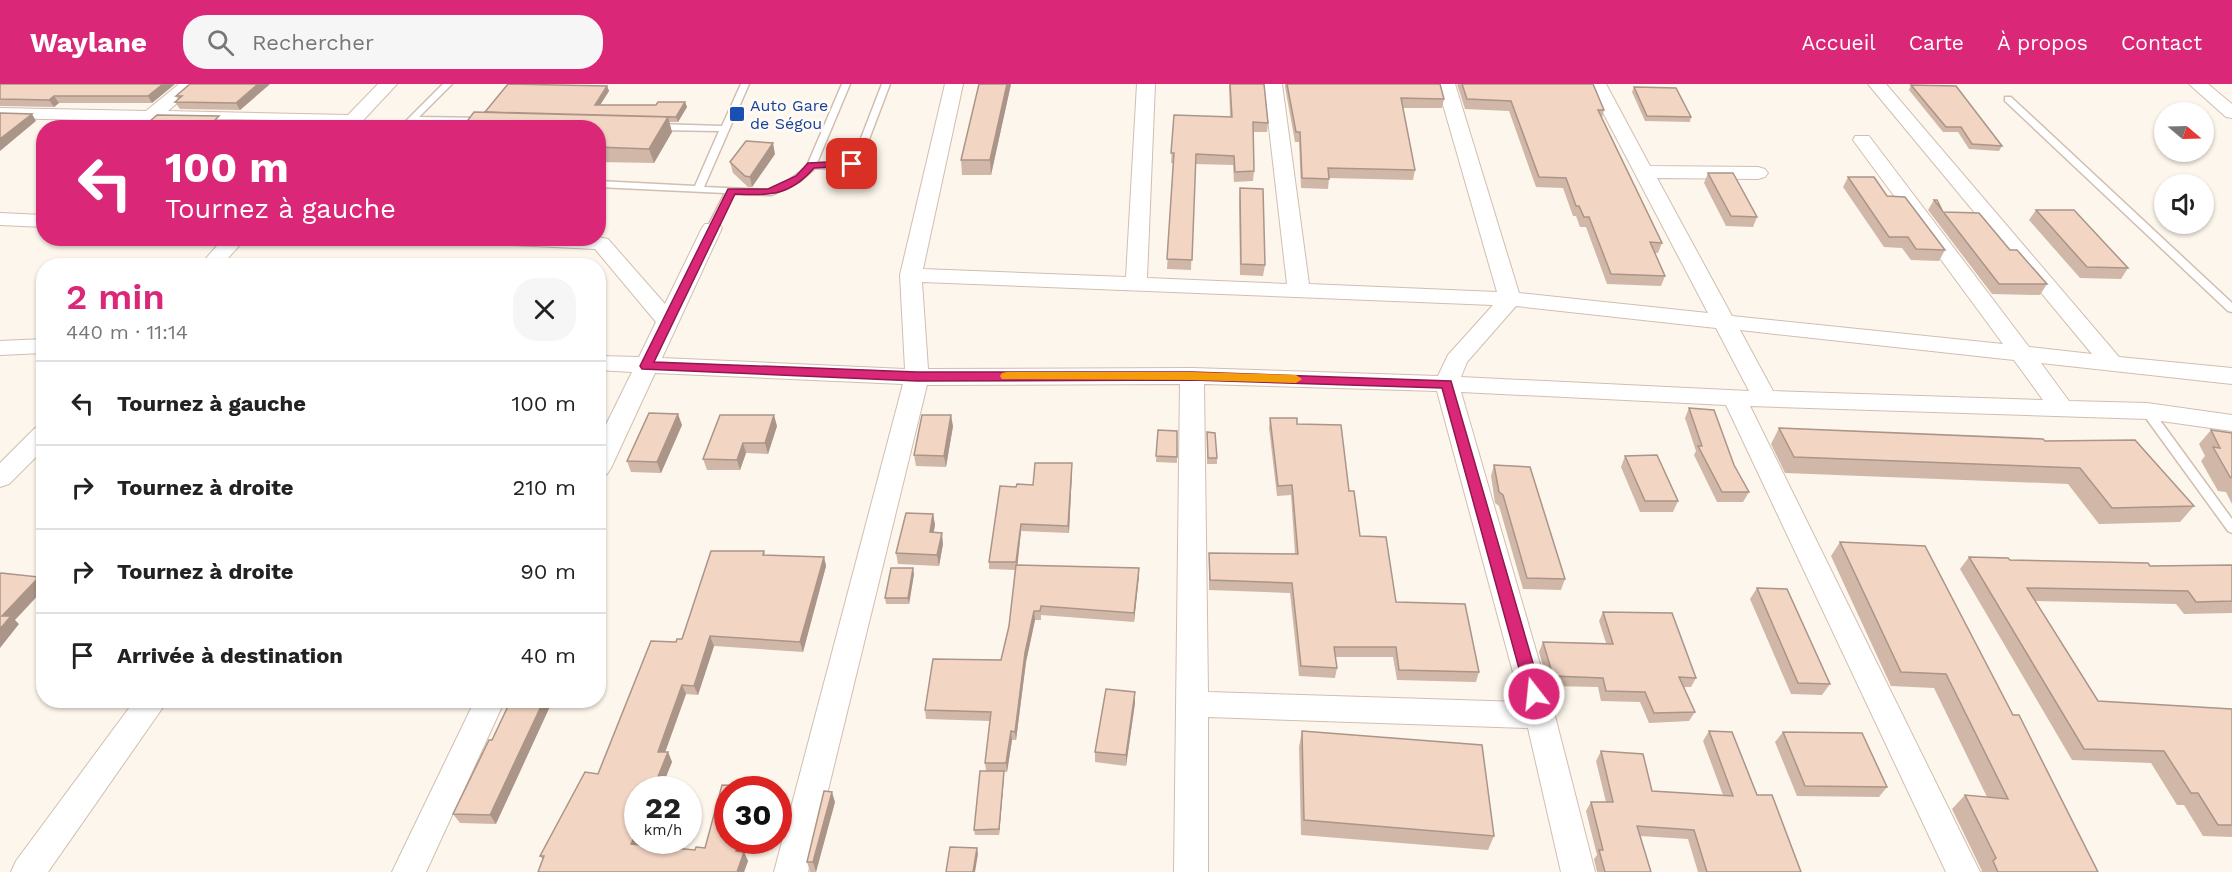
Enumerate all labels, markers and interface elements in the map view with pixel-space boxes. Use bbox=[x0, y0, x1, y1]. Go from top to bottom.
search box bbox=[183, 15, 603, 69]
text: Waylane bbox=[30, 26, 147, 59]
icon: search bbox=[204, 26, 237, 59]
text: Rechercher bbox=[252, 30, 374, 55]
text: Accueil bbox=[1801, 30, 1876, 55]
text: Carte bbox=[1909, 30, 1964, 55]
text: À propos bbox=[1997, 30, 2088, 55]
text: Contact bbox=[2121, 30, 2202, 55]
place label: Auto Gare de Ségou bbox=[750, 96, 828, 133]
north arrow bbox=[2154, 102, 2214, 162]
map controls bbox=[2154, 102, 2214, 234]
marker: Auto Gare de Ségou bbox=[728, 105, 746, 123]
pin bbox=[826, 138, 877, 189]
text: 100 m bbox=[165, 143, 289, 192]
icon: left bbox=[66, 144, 144, 222]
icon: arrive bbox=[835, 147, 868, 180]
button: sound bbox=[2154, 174, 2214, 234]
text: Tournez à gauche bbox=[165, 193, 396, 225]
text: 2 min bbox=[66, 276, 165, 318]
button: close bbox=[513, 278, 576, 341]
text: 440 m · 11:14 bbox=[66, 320, 188, 344]
icon: left bbox=[66, 387, 99, 420]
text: Tournez à gauche bbox=[117, 391, 306, 416]
text: 100 m bbox=[512, 391, 576, 416]
icon: right bbox=[66, 471, 99, 504]
text: Tournez à droite bbox=[117, 475, 294, 500]
text: 210 m bbox=[512, 475, 576, 500]
icon: right bbox=[66, 555, 99, 588]
text: Tournez à droite bbox=[117, 559, 294, 584]
text: 90 m bbox=[520, 559, 576, 584]
icon: arrive bbox=[66, 639, 99, 672]
text: Arrivée à destination bbox=[117, 643, 343, 668]
text: 40 m bbox=[520, 643, 576, 668]
position arrow bbox=[1502, 662, 1566, 726]
speed limit sign: 30 bbox=[714, 776, 792, 854]
text: 22 bbox=[645, 790, 681, 825]
text: km/h bbox=[644, 821, 682, 839]

